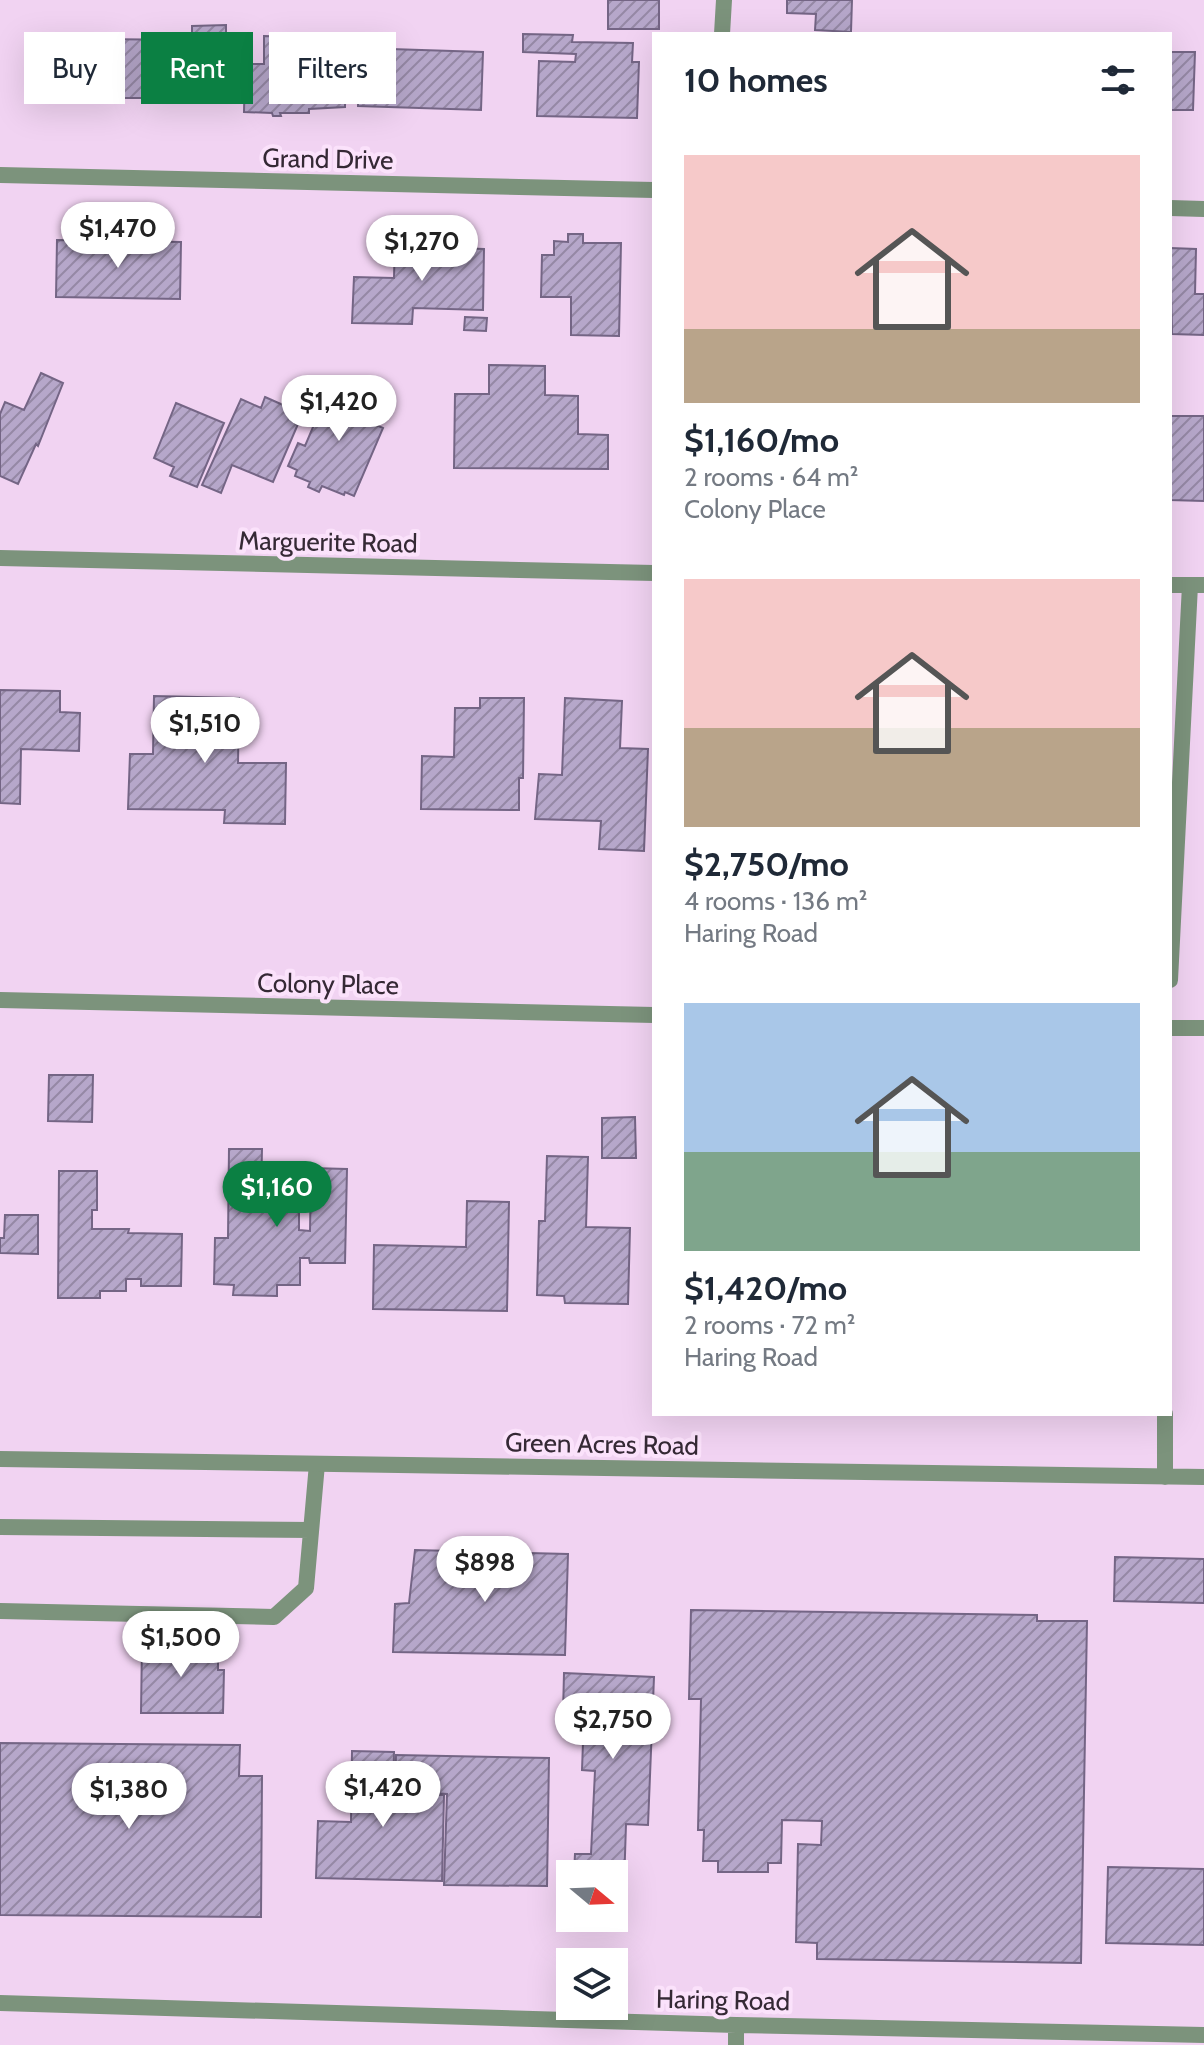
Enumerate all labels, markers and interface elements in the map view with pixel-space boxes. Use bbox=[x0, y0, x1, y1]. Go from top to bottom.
chip: Buy bbox=[24, 32, 125, 104]
chip: Rent bbox=[141, 32, 253, 104]
chip: Filters bbox=[269, 32, 396, 104]
icon: filters bbox=[1096, 58, 1140, 102]
text: 10 homes bbox=[684, 59, 828, 101]
street label: Grand Drive bbox=[262, 142, 394, 176]
pin: $1,470 bbox=[53, 202, 183, 270]
icon: home bbox=[840, 207, 984, 351]
text: $1,470 bbox=[79, 212, 157, 244]
pin: $1,270 bbox=[357, 215, 487, 283]
text: $1,270 bbox=[384, 225, 460, 257]
pin: $1,420 bbox=[274, 375, 404, 443]
text: $1,420 bbox=[300, 385, 378, 417]
text: $1,160/mo bbox=[684, 419, 839, 461]
text: 2 rooms · 64 m² bbox=[684, 461, 859, 493]
text: Colony Place bbox=[684, 493, 826, 525]
street label: Marguerite Road bbox=[238, 524, 418, 560]
icon: home bbox=[840, 631, 984, 775]
pin: $1,510 bbox=[140, 697, 270, 765]
text: $1,510 bbox=[169, 707, 241, 739]
text: $2,750/mo bbox=[684, 843, 849, 885]
text: 4 rooms · 136 m² bbox=[684, 885, 867, 917]
text: Haring Road bbox=[684, 917, 818, 949]
street label: Colony Place bbox=[257, 967, 399, 1001]
icon: home bbox=[840, 1055, 984, 1199]
pin: $1,160 bbox=[212, 1161, 342, 1229]
text: $1,160 bbox=[241, 1171, 313, 1203]
text: $1,420/mo bbox=[684, 1267, 847, 1309]
text: 2 rooms · 72 m² bbox=[684, 1309, 855, 1341]
text: Haring Road bbox=[684, 1341, 818, 1373]
street label: Green Acres Road bbox=[505, 1426, 699, 1462]
pin: $898 bbox=[438, 1536, 532, 1604]
text: $898 bbox=[454, 1546, 516, 1578]
pin: $1,500 bbox=[116, 1611, 246, 1679]
text: $1,500 bbox=[140, 1621, 222, 1653]
pin: $2,750 bbox=[548, 1693, 678, 1761]
text: $2,750 bbox=[573, 1703, 653, 1735]
pin: $1,420 bbox=[318, 1761, 448, 1829]
pin: $1,380 bbox=[64, 1763, 194, 1831]
text: $1,420 bbox=[344, 1771, 422, 1803]
text: $1,380 bbox=[90, 1773, 168, 1805]
north arrow bbox=[556, 1860, 628, 1932]
map controls bbox=[556, 1860, 628, 2020]
button: layers bbox=[556, 1948, 628, 2020]
street label: Haring Road bbox=[656, 1983, 790, 2017]

